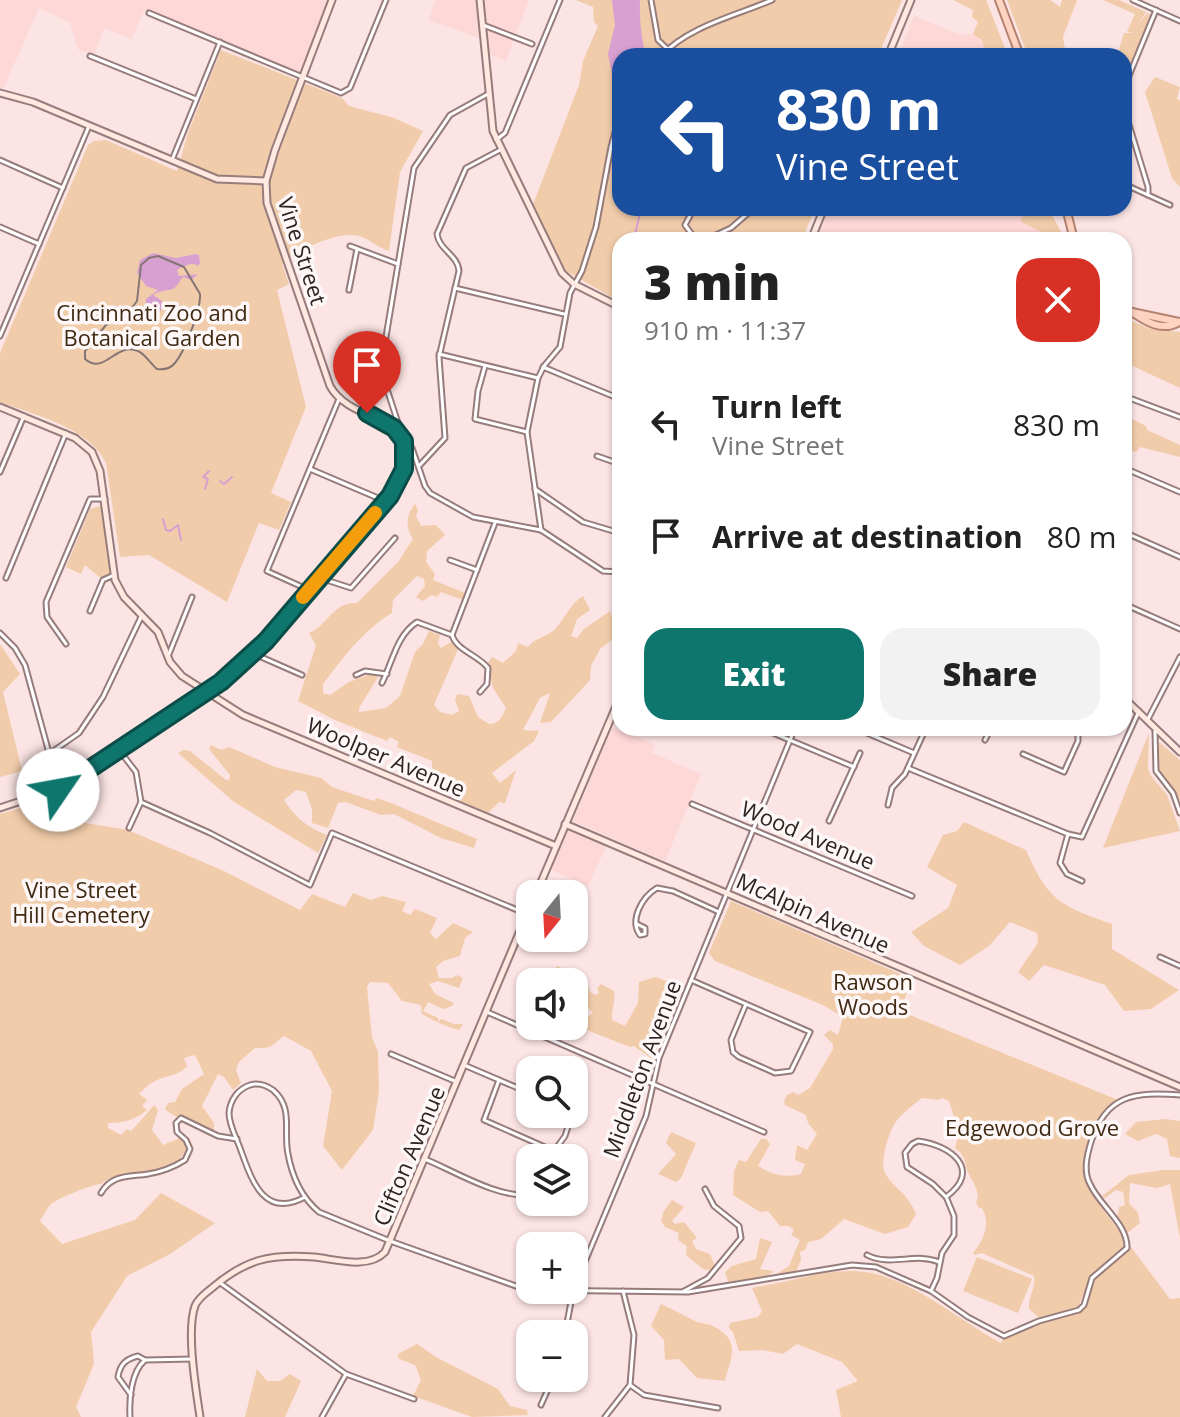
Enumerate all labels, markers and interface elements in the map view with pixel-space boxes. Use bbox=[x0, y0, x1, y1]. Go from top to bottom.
text: 830 m bbox=[776, 70, 942, 146]
icon: left bbox=[644, 80, 748, 184]
text: Vine Street bbox=[776, 142, 959, 191]
street label: Vine Street bbox=[271, 193, 335, 309]
text: 3 min bbox=[644, 249, 780, 314]
button: close bbox=[1016, 258, 1100, 342]
park label: Cincinnati Zoo and Botanical Garden bbox=[56, 297, 248, 352]
text: 910 m · 11:37 bbox=[644, 312, 806, 348]
pin bbox=[333, 331, 401, 413]
icon: arrive bbox=[345, 343, 389, 387]
text: Turn left bbox=[712, 386, 842, 427]
icon: left bbox=[644, 402, 688, 446]
text: 830 m bbox=[1013, 404, 1100, 445]
text: Vine Street bbox=[712, 427, 844, 463]
icon: arrive bbox=[644, 514, 688, 558]
text: Arrive at destination bbox=[712, 516, 1023, 557]
text: 80 m bbox=[1047, 516, 1117, 557]
button: Exit bbox=[644, 628, 864, 720]
button: Share bbox=[880, 628, 1100, 720]
street label: Woolper Avenue bbox=[303, 709, 470, 803]
position arrow bbox=[16, 748, 100, 832]
street label: Wood Avenue bbox=[737, 792, 880, 876]
street label: McAlpin Avenue bbox=[732, 865, 895, 959]
park label: Vine Street Hill Cemetery bbox=[12, 874, 151, 929]
north arrow bbox=[516, 880, 588, 952]
map controls bbox=[516, 880, 588, 1392]
park label: Rawson Woods bbox=[833, 966, 913, 1021]
button: sound bbox=[516, 968, 588, 1040]
street label: Middleton Avenue bbox=[595, 976, 687, 1162]
button: search bbox=[516, 1056, 588, 1128]
street label: Clifton Avenue bbox=[365, 1081, 451, 1230]
park label: Edgewood Grove bbox=[945, 1112, 1119, 1142]
button: layers bbox=[516, 1144, 588, 1216]
button: + bbox=[516, 1232, 588, 1304]
button: − bbox=[516, 1320, 588, 1392]

